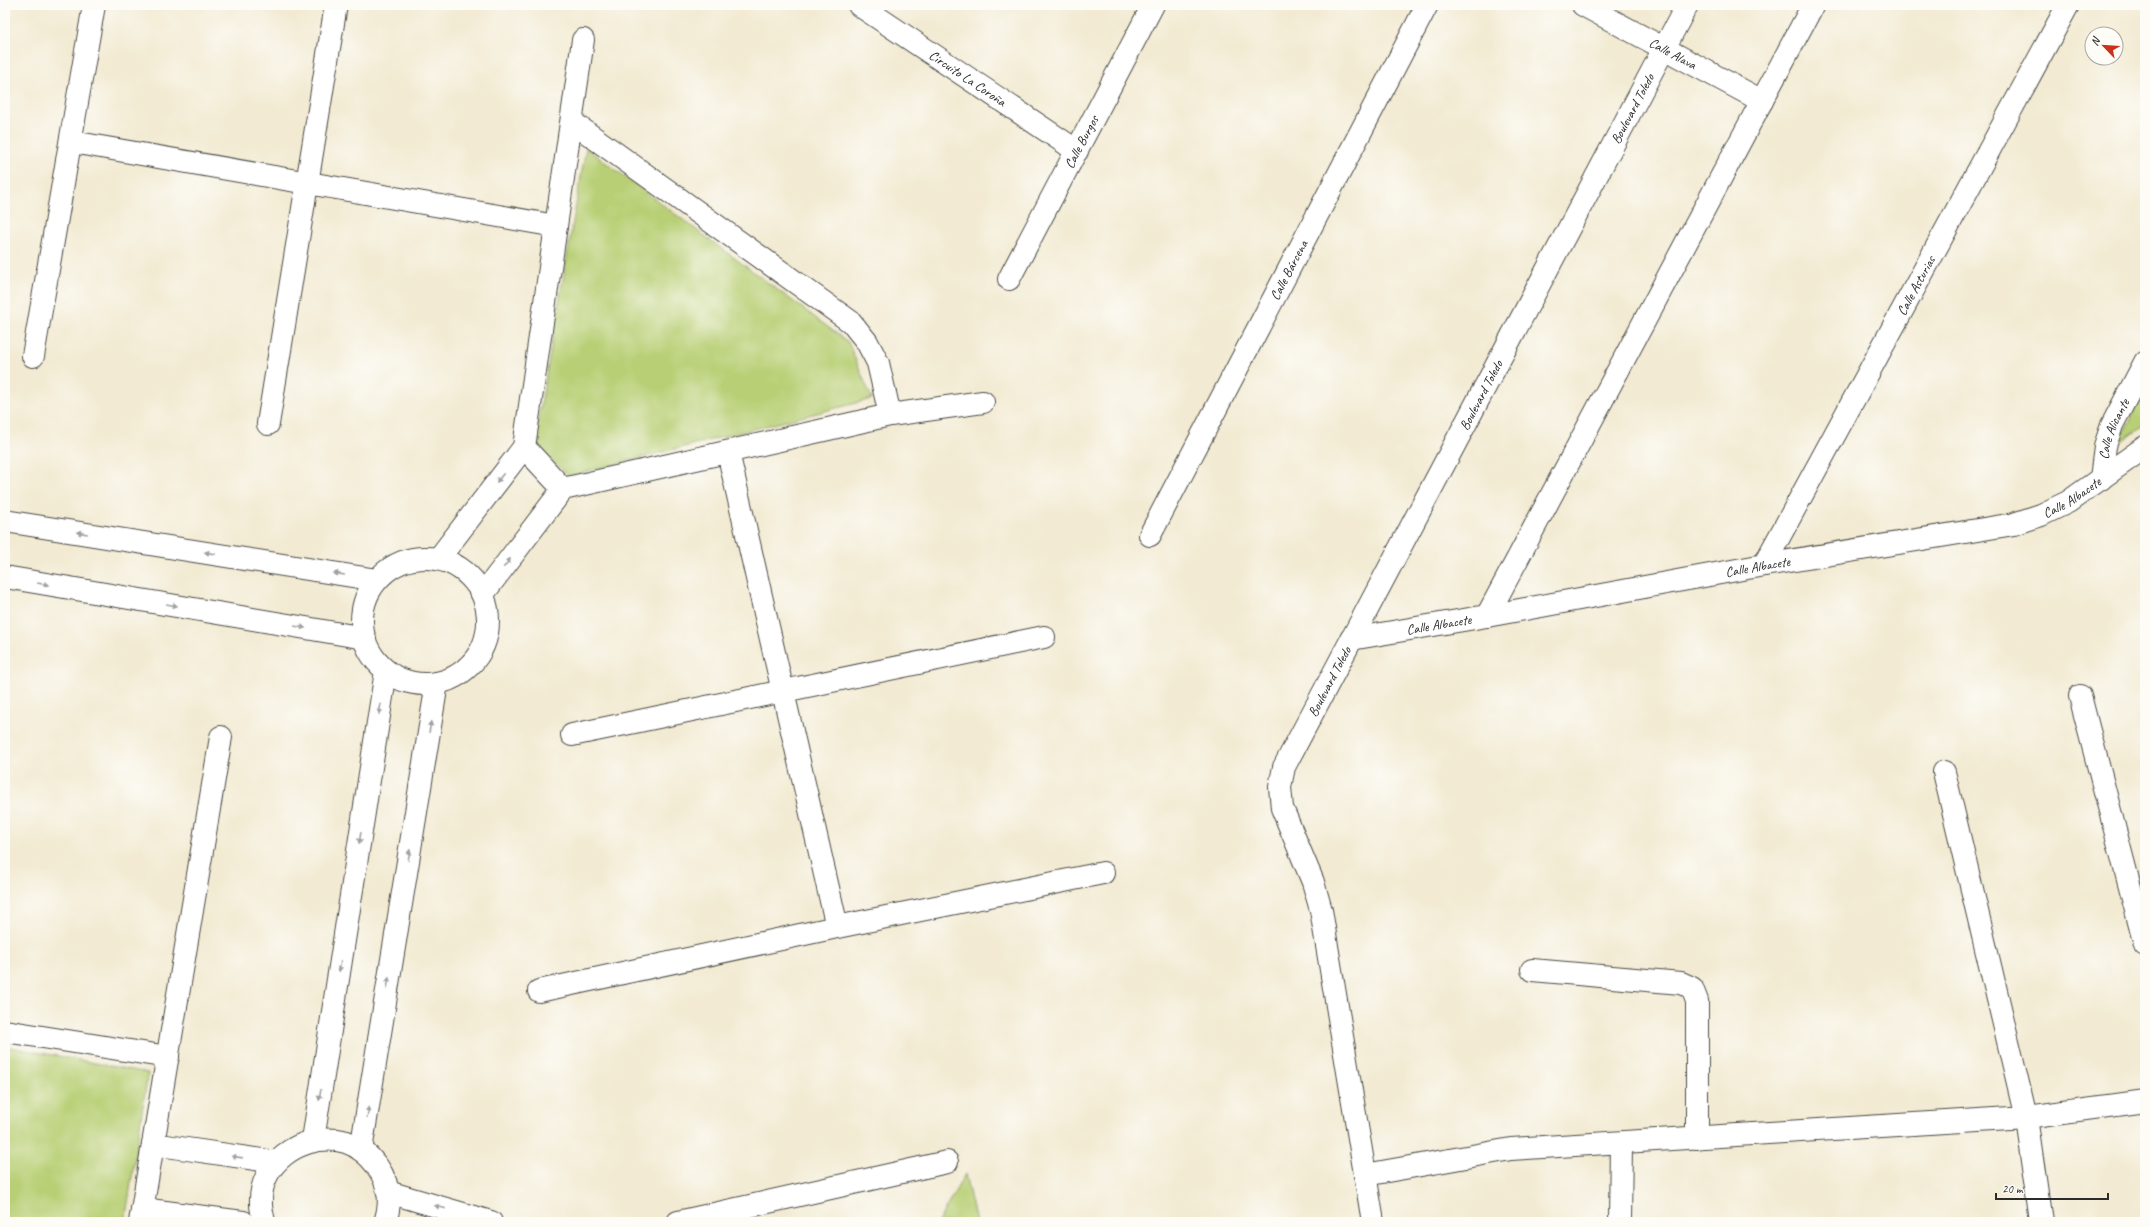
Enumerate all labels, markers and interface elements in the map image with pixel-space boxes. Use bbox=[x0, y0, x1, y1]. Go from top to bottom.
north arrow bbox=[2084, 26, 2124, 66]
street label: Calle Alava bbox=[1646, 34, 1700, 74]
text: N bbox=[2087, 34, 2104, 48]
street label: Circuito La Coroña bbox=[926, 46, 1010, 111]
street label: Boulevard Toledo bbox=[1607, 70, 1659, 147]
street label: Calle Burgos bbox=[1061, 112, 1103, 171]
street label: Calle Bárcena bbox=[1266, 236, 1312, 303]
street label: Calle Asturias bbox=[1893, 252, 1940, 318]
street label: Boulevard Toledo bbox=[1456, 356, 1507, 433]
street label: Calle Alicante bbox=[2095, 395, 2134, 460]
one-way arrow bbox=[496, 472, 505, 483]
street label: Calle Albacete bbox=[2040, 472, 2106, 522]
one-way arrow bbox=[76, 530, 88, 536]
one-way arrow bbox=[204, 550, 216, 556]
street label: Calle Albacete bbox=[1724, 553, 1793, 581]
one-way arrow bbox=[503, 558, 511, 569]
one-way arrow bbox=[333, 571, 345, 577]
one-way arrow bbox=[37, 581, 50, 587]
one-way arrow bbox=[166, 602, 178, 608]
street label: Calle Albacete bbox=[1405, 611, 1474, 638]
one-way arrow bbox=[294, 624, 306, 630]
street label: Boulevard Toledo bbox=[1304, 643, 1356, 720]
one-way arrow bbox=[377, 703, 383, 715]
one-way arrow bbox=[427, 721, 433, 733]
one-way arrow bbox=[357, 832, 363, 844]
one-way arrow bbox=[406, 849, 412, 861]
one-way arrow bbox=[337, 960, 343, 972]
one-way arrow bbox=[386, 977, 392, 989]
one-way arrow bbox=[317, 1089, 323, 1101]
one-way arrow bbox=[365, 1105, 371, 1118]
one-way arrow bbox=[231, 1154, 243, 1160]
scale bar bbox=[1996, 1175, 2108, 1201]
text: 20 m bbox=[2002, 1181, 2024, 1197]
one-way arrow bbox=[434, 1204, 446, 1210]

